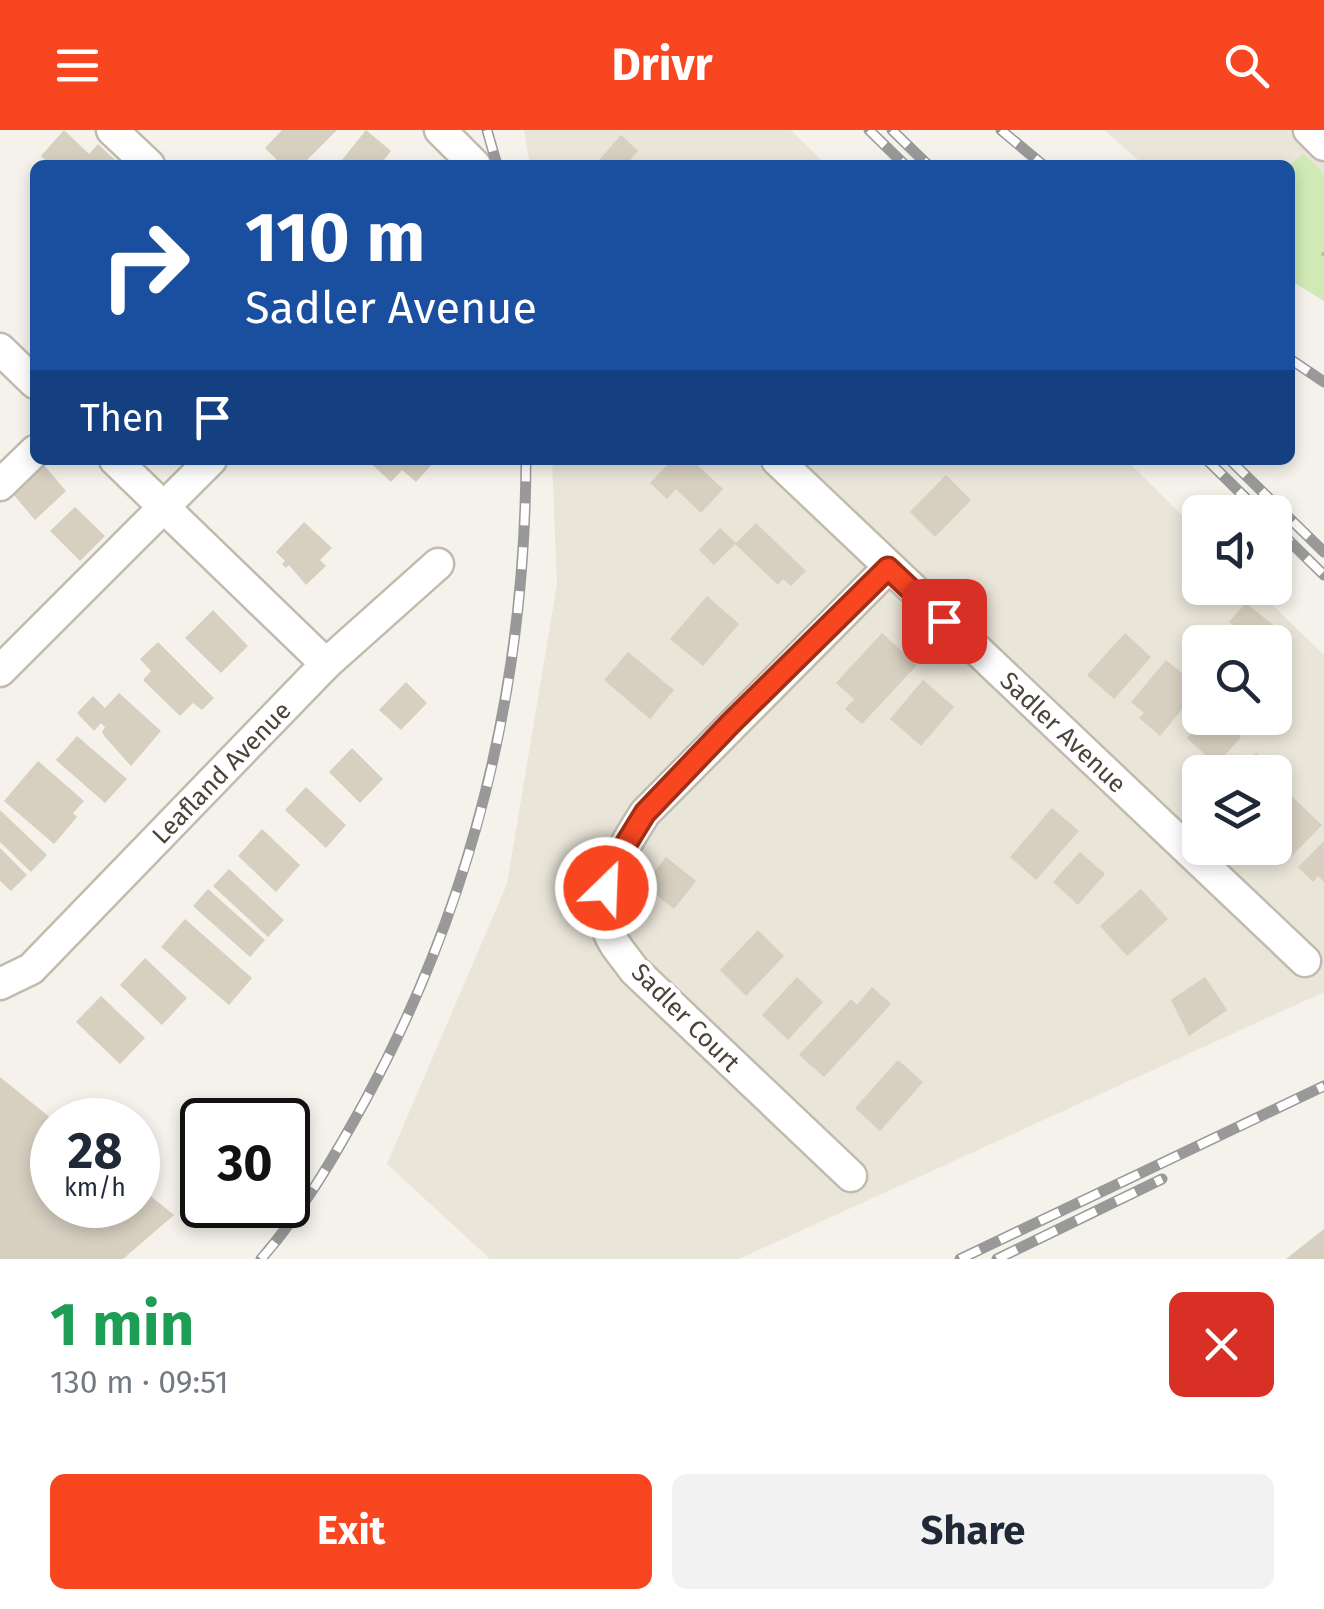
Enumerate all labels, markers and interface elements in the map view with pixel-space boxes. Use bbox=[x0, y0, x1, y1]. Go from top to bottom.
icon: menu bbox=[50, 38, 105, 93]
text: Drivr bbox=[611, 38, 713, 92]
icon: search bbox=[1219, 38, 1274, 93]
text: 110 m bbox=[245, 196, 425, 280]
icon: right bbox=[80, 200, 210, 330]
text: Sadler Avenue bbox=[245, 281, 537, 335]
icon: arrive bbox=[185, 390, 240, 445]
text: Then bbox=[80, 395, 165, 441]
map controls bbox=[1182, 495, 1292, 865]
button: sound bbox=[1182, 495, 1292, 605]
pin bbox=[902, 579, 987, 664]
icon: arrive bbox=[917, 594, 972, 649]
button: search bbox=[1182, 625, 1292, 735]
street label: Sadler Avenue bbox=[994, 666, 1132, 799]
street label: Leafland Avenue bbox=[146, 696, 297, 850]
button: layers bbox=[1182, 755, 1292, 865]
position arrow bbox=[554, 836, 658, 940]
street label: Sadler Court bbox=[625, 957, 746, 1079]
speed limit sign: 30 bbox=[180, 1098, 310, 1228]
text: 28 bbox=[68, 1121, 122, 1181]
text: km/h bbox=[64, 1173, 126, 1203]
text: 1 min bbox=[50, 1289, 194, 1361]
button: close bbox=[1169, 1292, 1274, 1397]
text: 130 m · 09:51 bbox=[50, 1363, 229, 1401]
button: Exit bbox=[50, 1474, 652, 1589]
button: Share bbox=[672, 1474, 1274, 1589]

